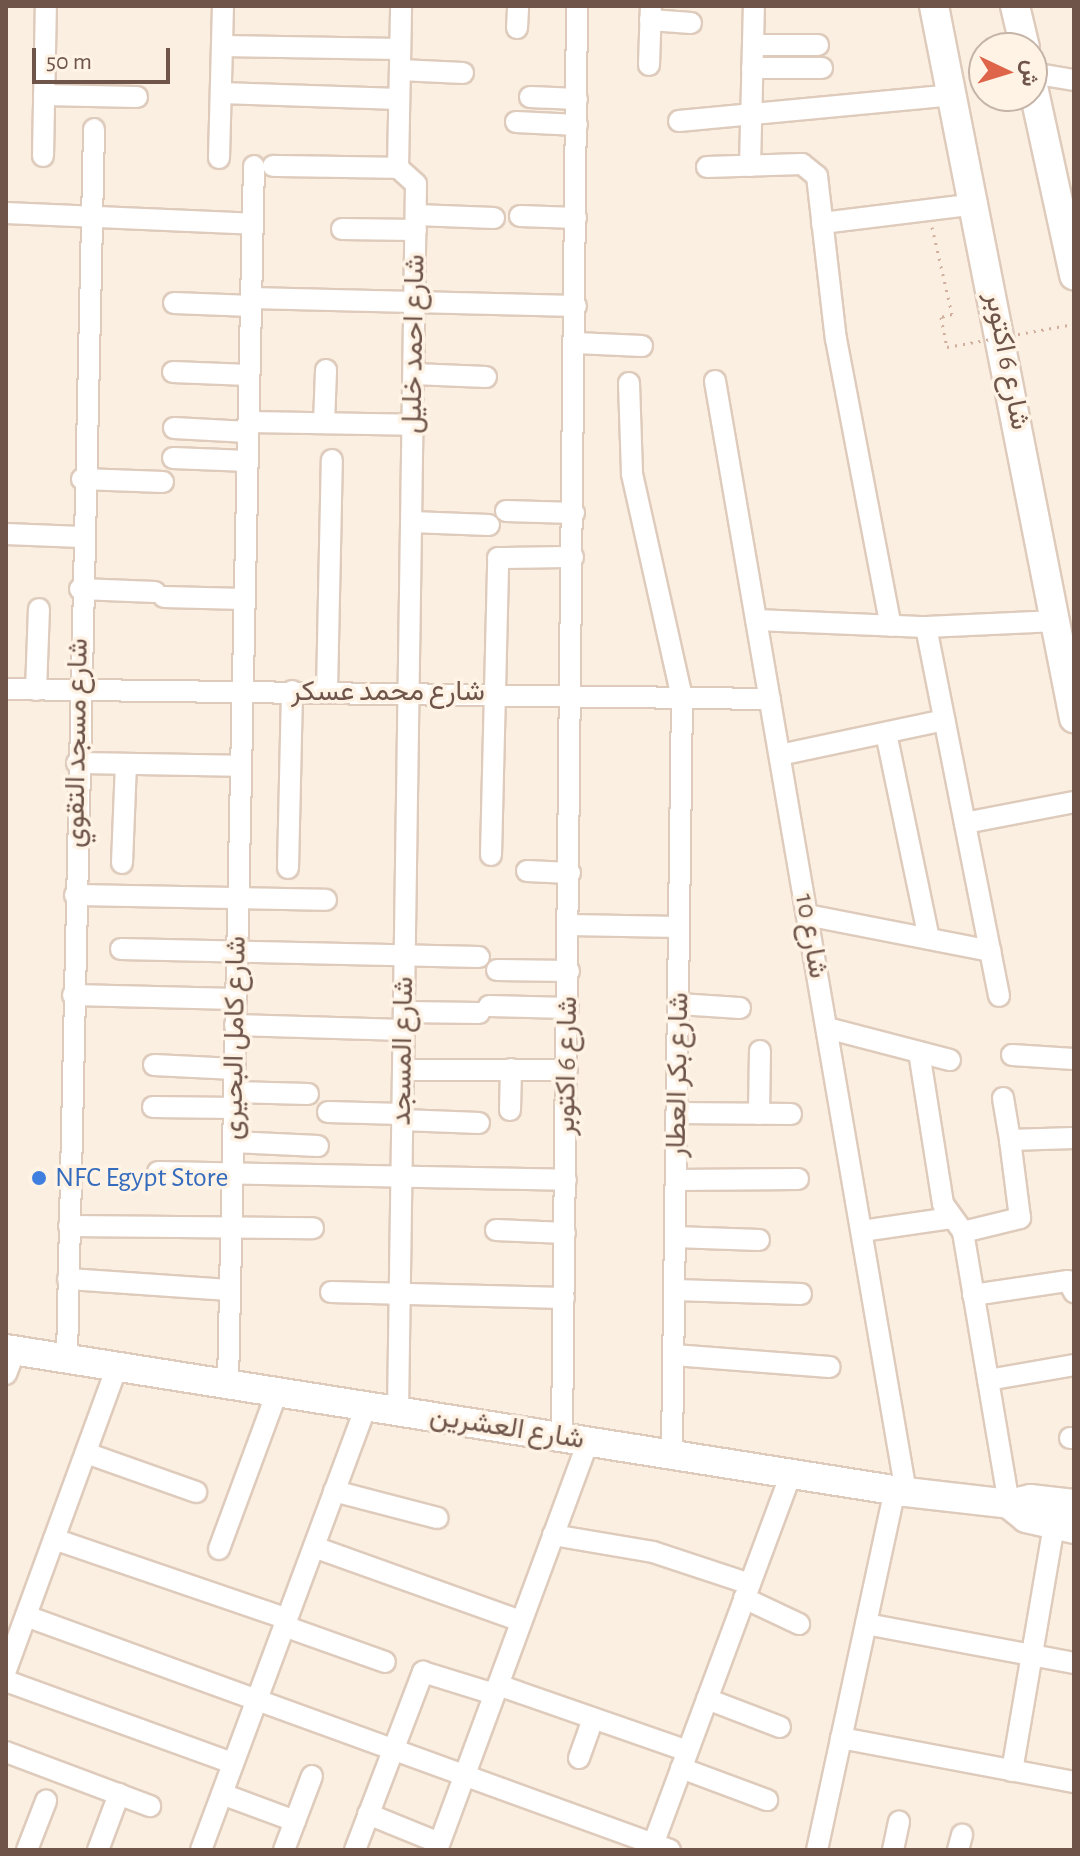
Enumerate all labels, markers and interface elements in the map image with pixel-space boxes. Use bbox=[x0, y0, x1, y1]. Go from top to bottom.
scale bar bbox=[36, 32, 174, 82]
north arrow bbox=[968, 32, 1048, 112]
text: 50 m bbox=[46, 50, 92, 74]
text: ش bbox=[1018, 60, 1042, 87]
street label: شارع احمد خليل bbox=[396, 254, 432, 434]
street label: شارع 6 اكتوبر bbox=[977, 289, 1037, 433]
street label: شارع مسجد التقوي bbox=[58, 638, 96, 848]
street label: شارع محمد عسكر bbox=[291, 675, 485, 709]
street label: شارع 10 bbox=[787, 891, 835, 981]
street label: شارع كامل البحيرى bbox=[216, 936, 254, 1140]
street label: شارع المسجد bbox=[385, 976, 421, 1126]
street label: شارع بكر العطار bbox=[660, 992, 696, 1158]
street label: شارع 6 اكتوبر bbox=[549, 996, 585, 1136]
place label: NFC Egypt Store bbox=[55, 1161, 228, 1195]
marker: NFC Egypt Store bbox=[30, 1169, 48, 1187]
street label: شارع العشرين bbox=[427, 1399, 587, 1457]

